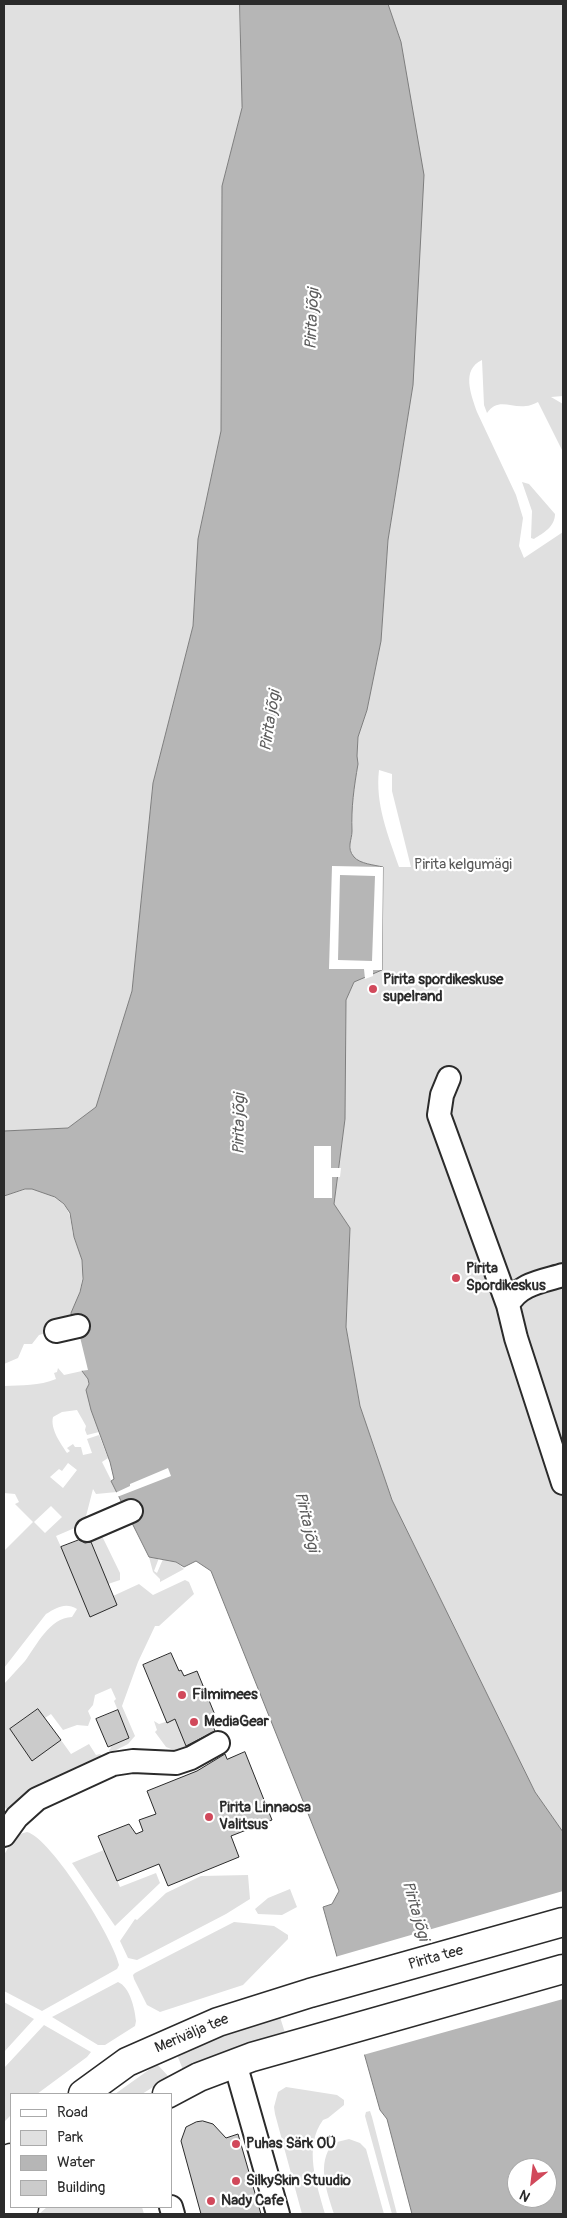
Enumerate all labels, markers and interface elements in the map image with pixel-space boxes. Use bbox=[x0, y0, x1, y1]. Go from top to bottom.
water label: Pirita jõgi bbox=[302, 288, 324, 350]
water label: Pirita jõgi bbox=[257, 689, 285, 753]
park label: Pirita kelgumägi bbox=[414, 856, 512, 874]
place label: Pirita spordikeskuse supelrand bbox=[383, 971, 503, 1006]
marker: Pirita spordikeskuse supelrand bbox=[367, 983, 379, 995]
water label: Pirita jõgi bbox=[230, 1093, 250, 1155]
place label: Pirita Spordikeskus bbox=[466, 1260, 546, 1295]
marker: Pirita Spordikeskus bbox=[450, 1272, 462, 1284]
water label: Pirita jõgi bbox=[290, 1490, 322, 1554]
place label: Filmimees bbox=[192, 1686, 258, 1704]
marker: Filmimees bbox=[176, 1689, 188, 1701]
place label: MediaGear bbox=[204, 1713, 269, 1731]
marker: MediaGear bbox=[188, 1716, 200, 1728]
place label: Pirita Linnaosa Valitsus bbox=[219, 1799, 311, 1834]
marker: Pirita Linnaosa Valitsus bbox=[203, 1811, 215, 1823]
water label: Pirita jõgi bbox=[397, 1879, 433, 1943]
street label: Pirita tee bbox=[407, 1942, 465, 1974]
street label: Merivälja tee bbox=[152, 2010, 232, 2058]
legend bbox=[10, 2093, 172, 2208]
text: Road bbox=[57, 2103, 88, 2122]
text: Park bbox=[57, 2128, 83, 2147]
place label: Puhas Särk OÜ bbox=[246, 2135, 336, 2153]
marker: Puhas Särk OÜ bbox=[230, 2138, 242, 2150]
text: Water bbox=[57, 2153, 95, 2172]
north arrow bbox=[507, 2158, 557, 2208]
place label: SilkySkin Stuudio bbox=[246, 2172, 351, 2190]
marker: SilkySkin Stuudio bbox=[230, 2175, 242, 2187]
text: Building bbox=[57, 2178, 105, 2197]
text: N bbox=[517, 2186, 533, 2205]
place label: Nady Cafe bbox=[221, 2192, 284, 2210]
marker: Nady Cafe bbox=[205, 2195, 217, 2207]

